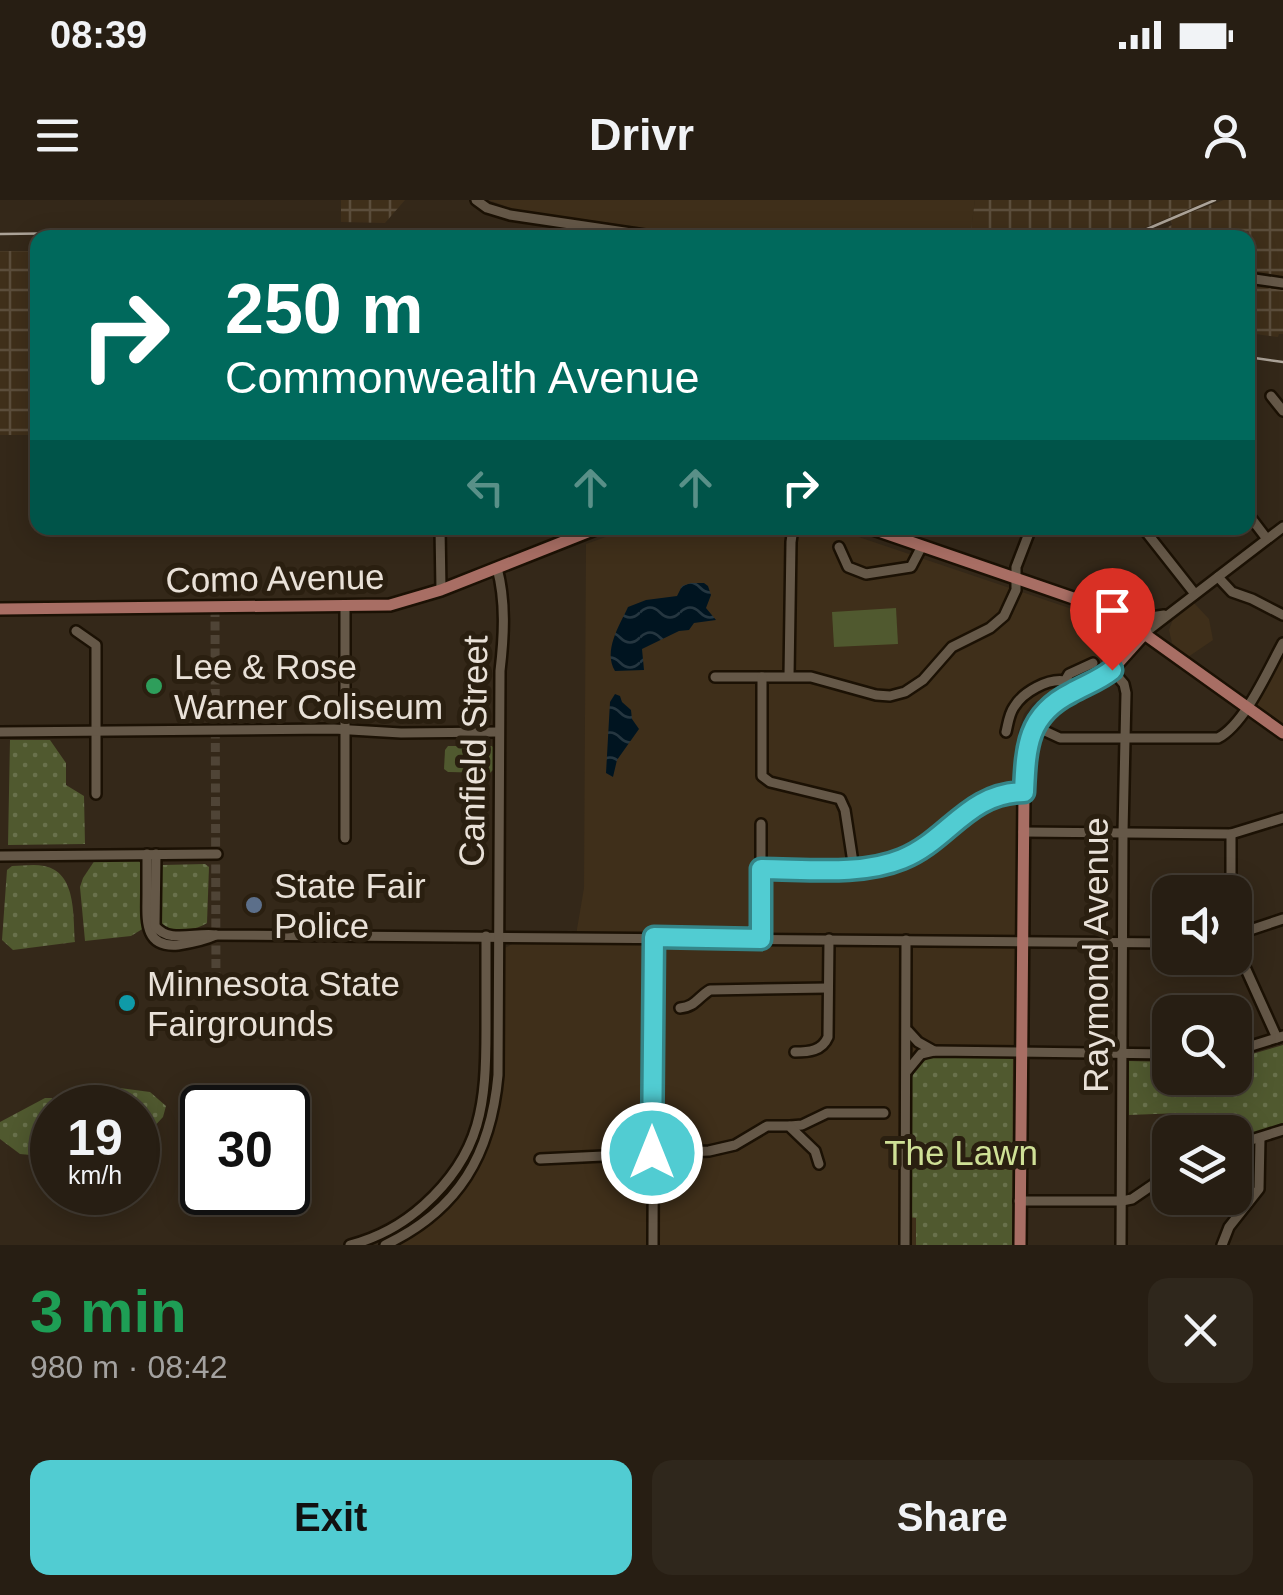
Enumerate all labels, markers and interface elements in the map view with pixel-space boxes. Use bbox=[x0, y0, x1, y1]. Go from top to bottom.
text: 08:39 bbox=[50, 14, 147, 56]
icon: menu bbox=[30, 108, 85, 163]
icon: person bbox=[1198, 108, 1253, 163]
text: Drivr bbox=[589, 109, 694, 160]
icon: right bbox=[60, 270, 190, 400]
text: 250 m bbox=[225, 270, 423, 348]
text: Commonwealth Avenue bbox=[225, 352, 699, 403]
icon: left bbox=[458, 460, 513, 515]
icon: ahead bbox=[563, 460, 618, 515]
icon: ahead bbox=[668, 460, 723, 515]
icon: right bbox=[773, 460, 828, 515]
street label: Como Avenue bbox=[165, 557, 385, 599]
pin bbox=[1070, 568, 1155, 671]
icon: arrive bbox=[1085, 583, 1140, 638]
street label: Canfield Street bbox=[451, 635, 495, 867]
place label: Lee & Rose Warner Coliseum bbox=[174, 647, 443, 726]
marker: Lee & Rose Warner Coliseum bbox=[143, 675, 165, 697]
street label: Raymond Avenue bbox=[1076, 817, 1115, 1093]
place label: State Fair Police bbox=[274, 866, 426, 945]
map controls bbox=[1152, 875, 1252, 1215]
button: sound bbox=[1152, 875, 1252, 975]
marker: State Fair Police bbox=[243, 894, 265, 916]
place label: Minnesota State Fairgrounds bbox=[147, 964, 400, 1043]
marker: Minnesota State Fairgrounds bbox=[116, 992, 138, 1014]
button: search bbox=[1152, 995, 1252, 1095]
speed limit sign: 30 bbox=[180, 1085, 310, 1215]
position arrow bbox=[600, 1101, 704, 1205]
text: 19 bbox=[67, 1110, 123, 1166]
button: layers bbox=[1152, 1115, 1252, 1215]
park label: The Lawn bbox=[884, 1133, 1038, 1172]
text: km/h bbox=[68, 1161, 122, 1189]
text: 3 min bbox=[30, 1278, 187, 1345]
button: close bbox=[1148, 1278, 1253, 1383]
text: 980 m · 08:42 bbox=[30, 1349, 227, 1385]
button: Exit bbox=[30, 1460, 632, 1575]
button: Share bbox=[652, 1460, 1253, 1575]

